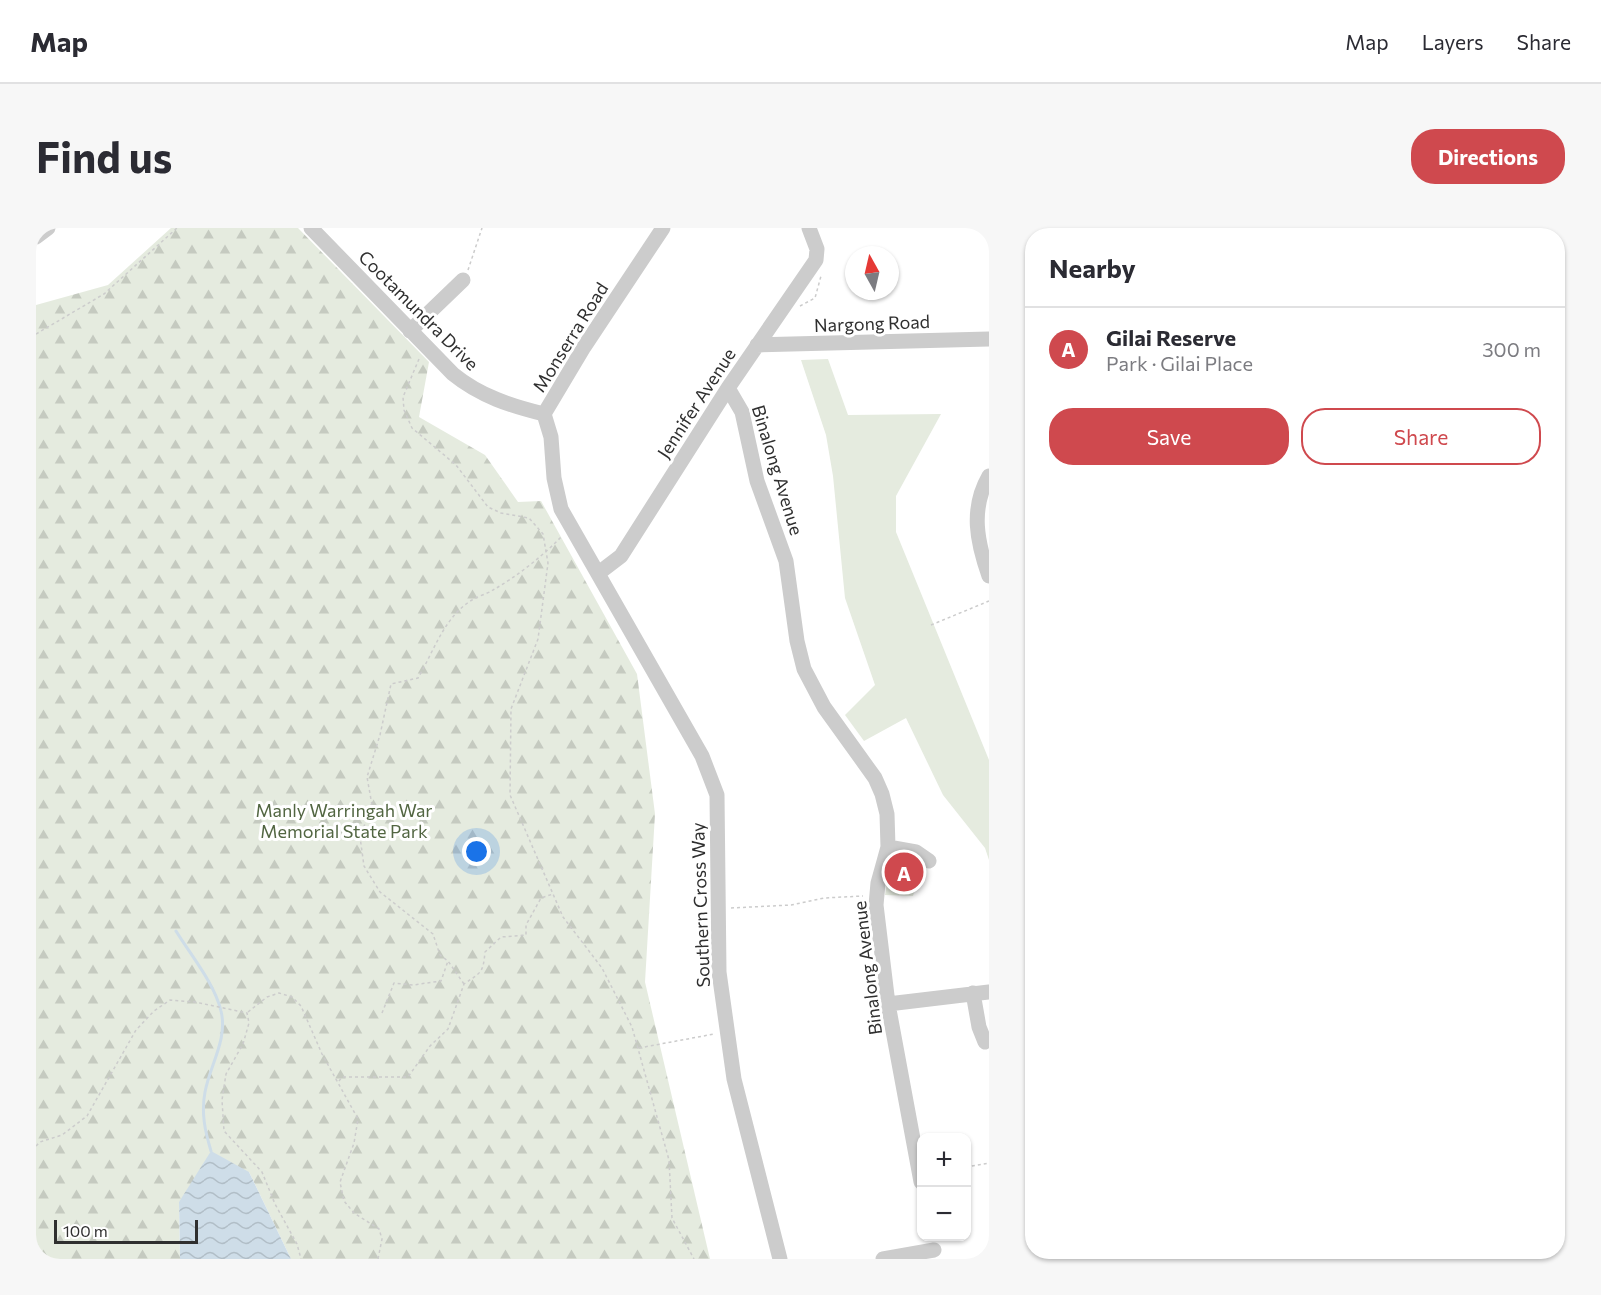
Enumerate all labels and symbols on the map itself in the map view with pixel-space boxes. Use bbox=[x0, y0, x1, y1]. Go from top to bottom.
street label: Cootamundra Drive bbox=[355, 246, 483, 374]
north arrow bbox=[845, 246, 899, 300]
street label: Monserra Road bbox=[528, 278, 612, 396]
street label: Nargong Road bbox=[814, 310, 930, 336]
street label: Jennifer Avenue bbox=[652, 344, 740, 462]
street label: Binalong Avenue bbox=[748, 402, 808, 538]
park label: Manly Warringah War Memorial State Park bbox=[255, 799, 433, 842]
street label: Southern Cross Way bbox=[686, 822, 714, 988]
your location bbox=[462, 837, 491, 866]
pin: A bbox=[884, 850, 924, 894]
street label: Binalong Avenue bbox=[848, 900, 886, 1036]
scale bar bbox=[54, 1217, 198, 1244]

